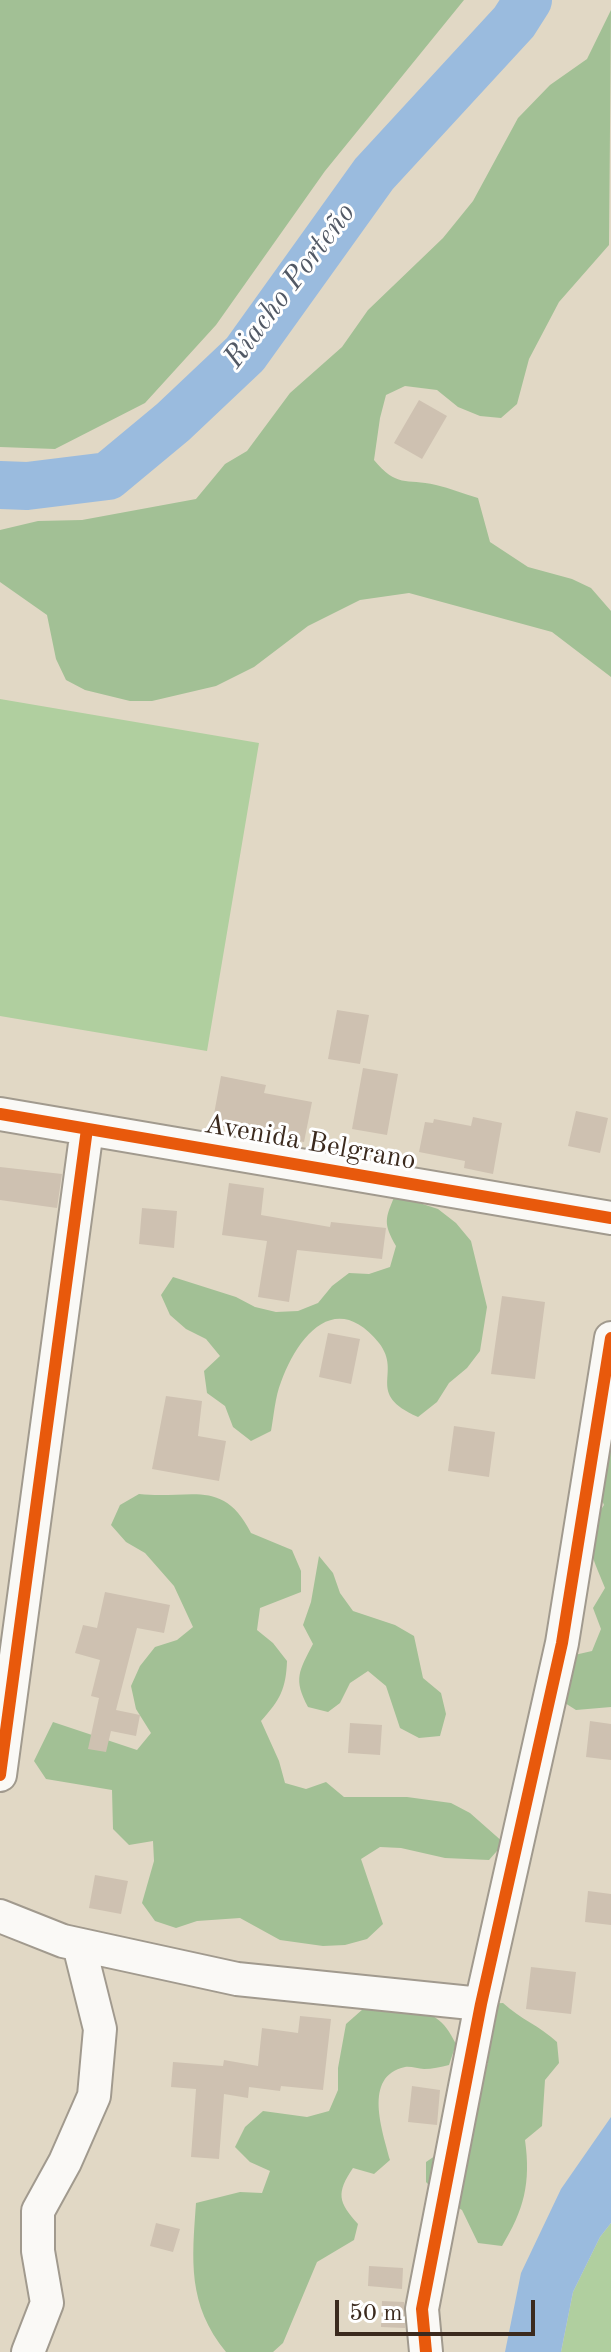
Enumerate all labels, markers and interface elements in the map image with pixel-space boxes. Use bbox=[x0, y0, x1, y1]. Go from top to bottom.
water label: Riacho Porteño bbox=[216, 196, 364, 376]
street label: Avenida Belgrano bbox=[202, 1108, 418, 1178]
scale bar bbox=[339, 2284, 539, 2334]
text: 50 m bbox=[349, 2302, 403, 2326]

